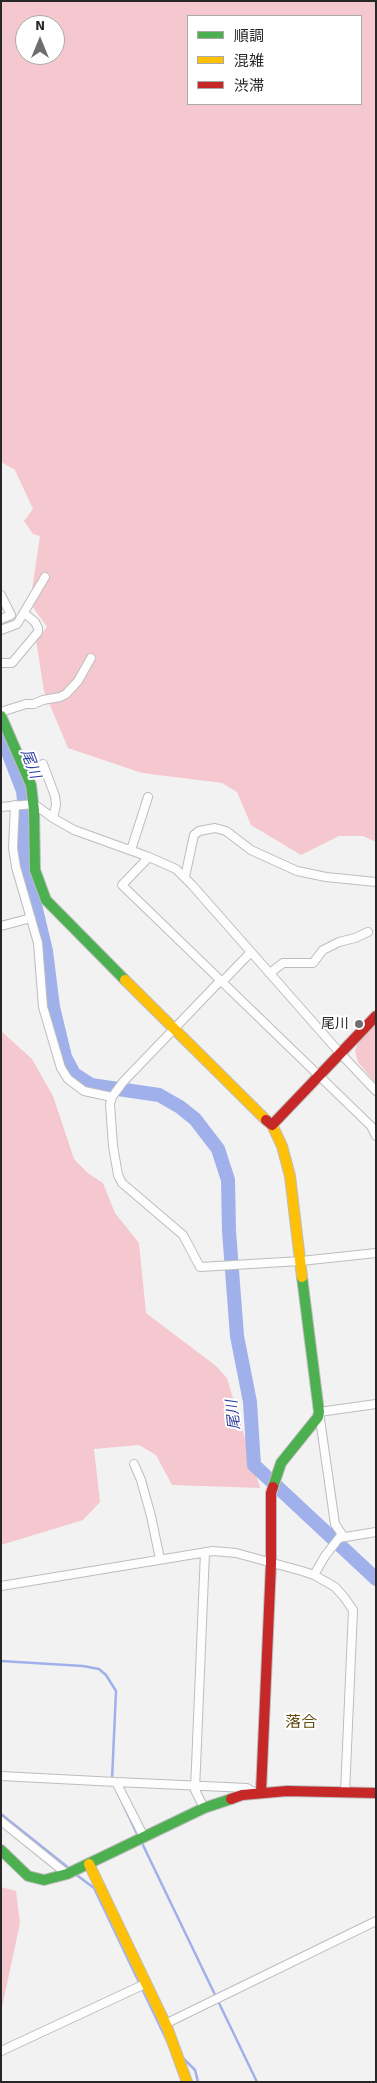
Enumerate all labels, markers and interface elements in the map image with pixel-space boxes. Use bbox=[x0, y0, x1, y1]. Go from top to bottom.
north arrow bbox=[15, 15, 65, 65]
legend bbox=[187, 15, 362, 105]
text: N bbox=[35, 17, 45, 34]
text: 順調 bbox=[234, 27, 264, 45]
text: 混雑 bbox=[234, 52, 264, 70]
text: 渋滞 bbox=[234, 77, 264, 95]
water label: 尾川 bbox=[16, 747, 44, 781]
place label: 尾川 bbox=[321, 1016, 349, 1032]
marker: 尾川 bbox=[353, 1018, 365, 1030]
water label: 尾川 bbox=[223, 1399, 245, 1431]
district label: 落合 bbox=[285, 1713, 317, 1733]

